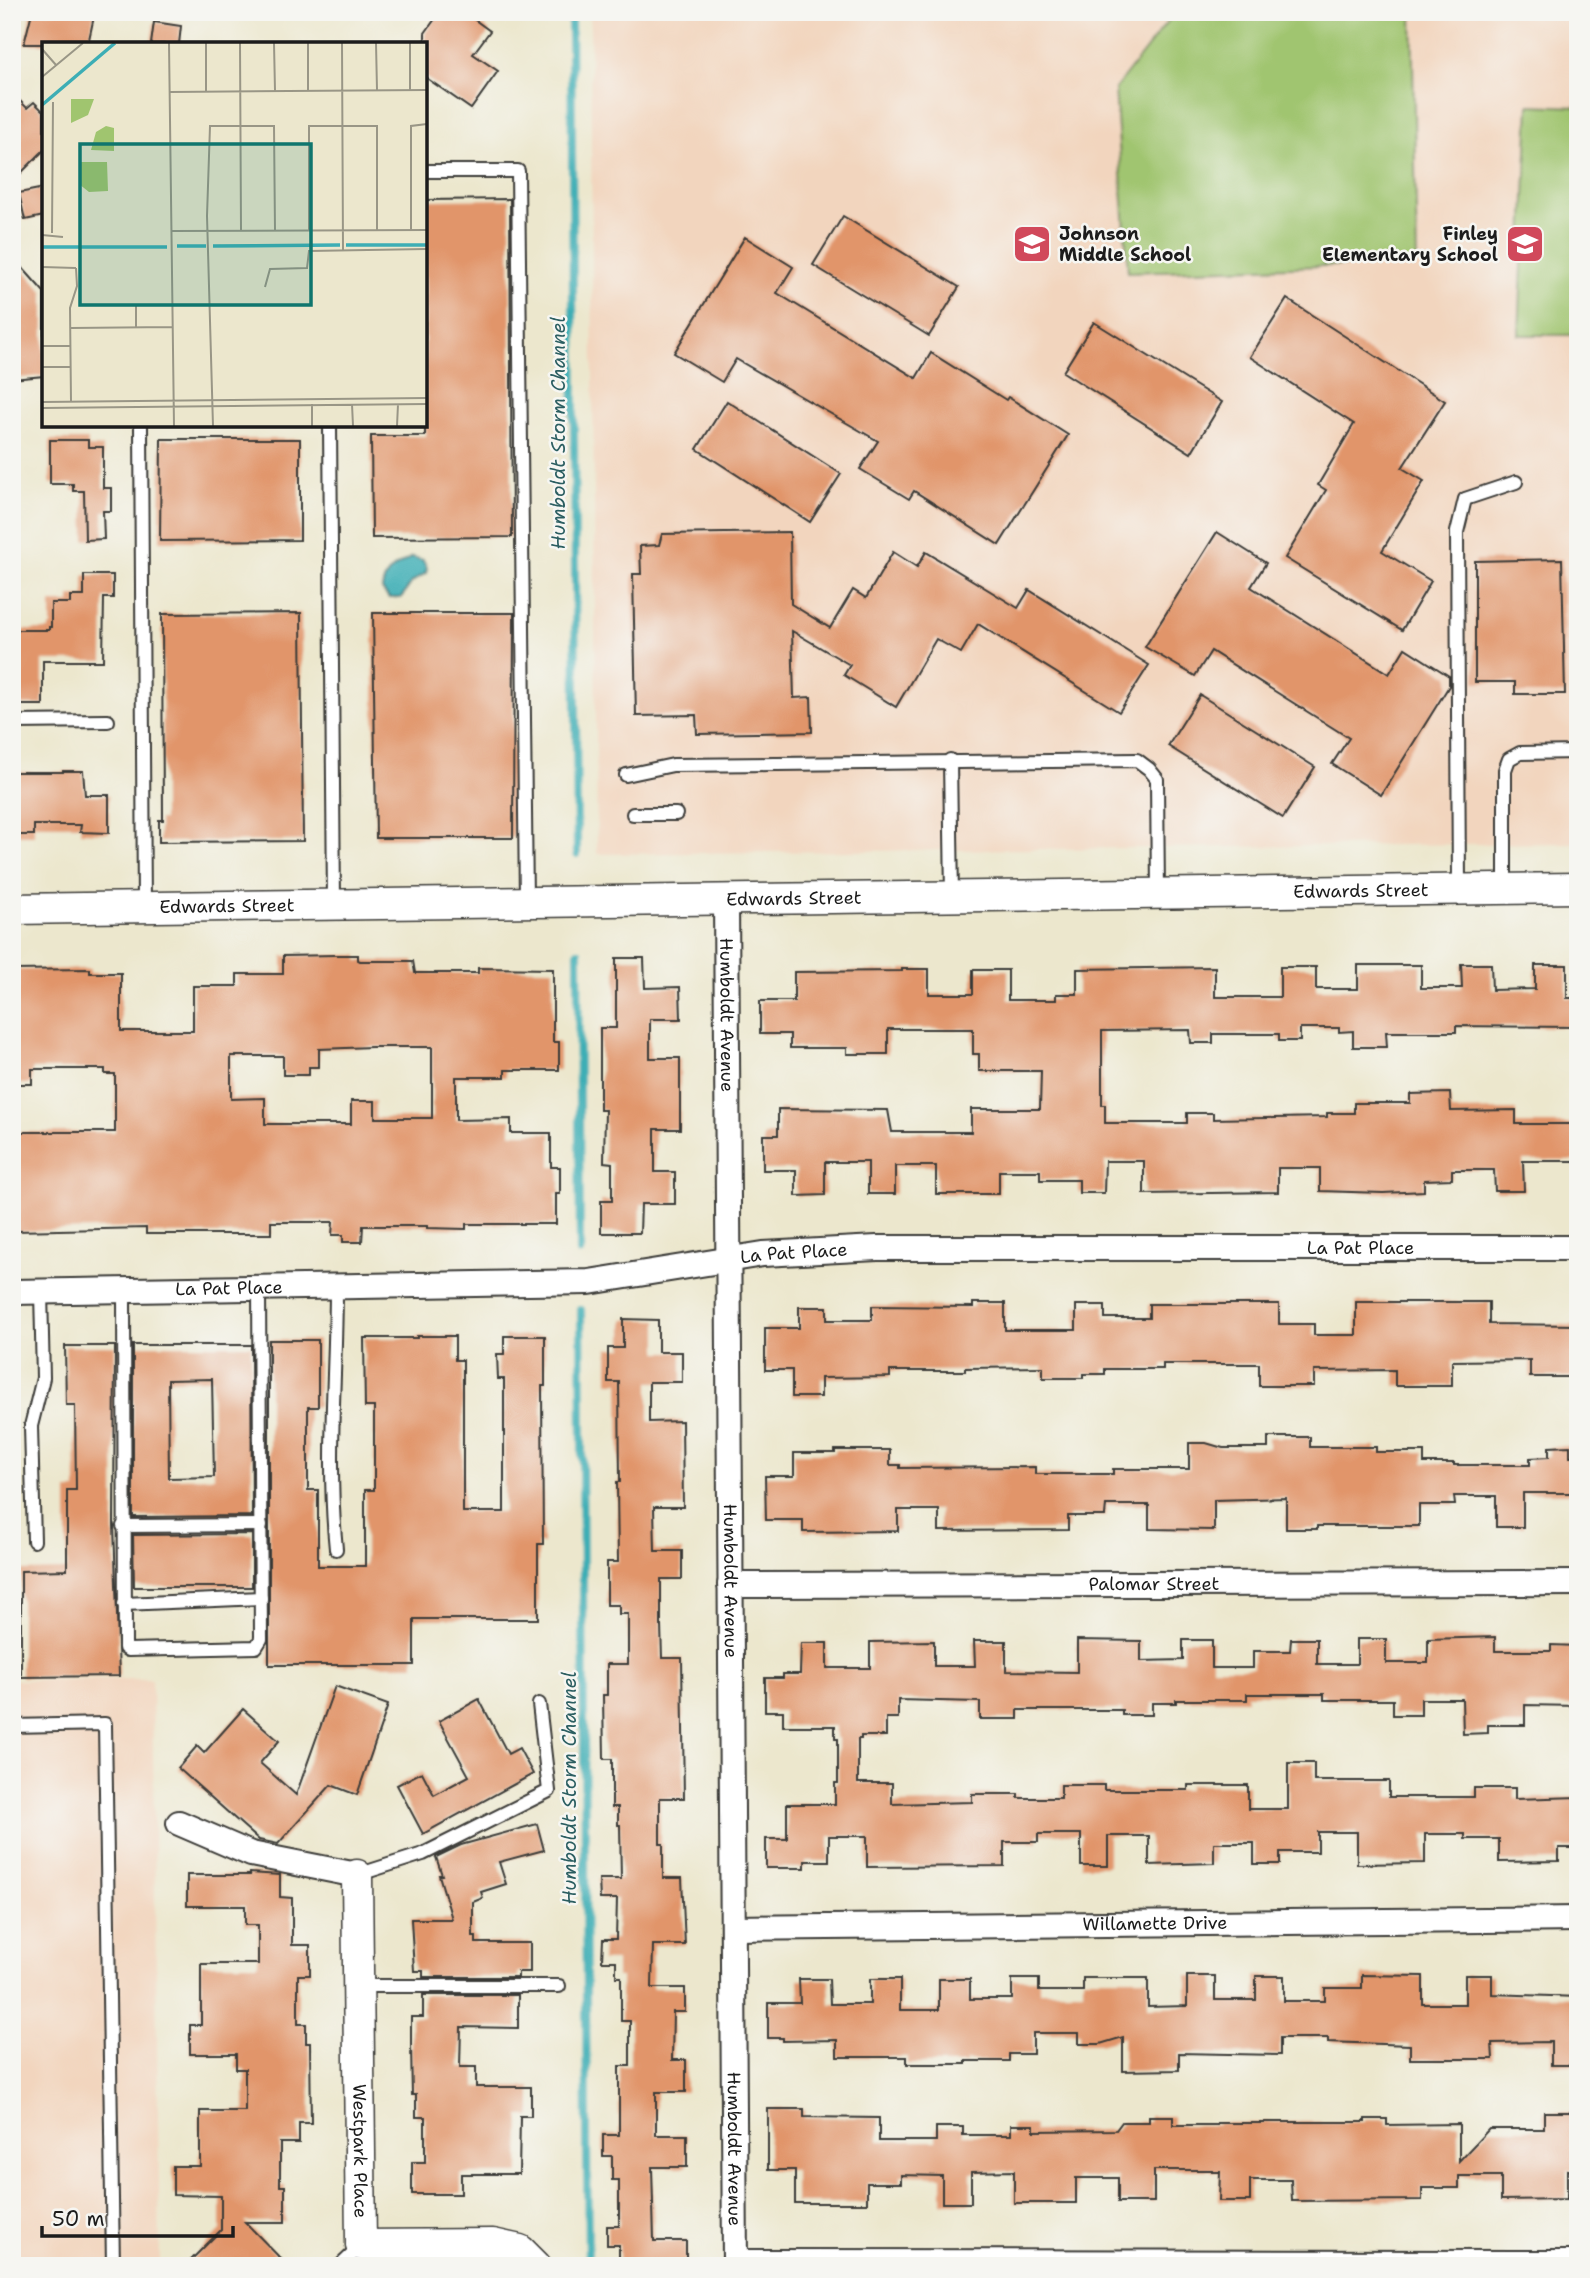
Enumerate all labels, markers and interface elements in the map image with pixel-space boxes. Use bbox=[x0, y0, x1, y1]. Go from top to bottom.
inset map bbox=[42, 42, 427, 427]
place label: Johnson Middle School bbox=[1059, 222, 1191, 267]
place label: Finley Elementary School bbox=[1322, 222, 1498, 267]
school or university icon: Johnson Middle School bbox=[1011, 223, 1053, 265]
school or university icon: Finley Elementary School bbox=[1504, 223, 1546, 265]
water label: Humboldt Storm Channel bbox=[546, 316, 571, 550]
street label: Edwards Street bbox=[1293, 878, 1429, 904]
street label: Edwards Street bbox=[726, 886, 862, 911]
street label: Edwards Street bbox=[159, 893, 295, 919]
street label: Humboldt Avenue bbox=[714, 938, 739, 1092]
street label: La Pat Place bbox=[1307, 1236, 1414, 1260]
street label: La Pat Place bbox=[738, 1238, 848, 1270]
street label: La Pat Place bbox=[175, 1275, 283, 1301]
street label: Humboldt Avenue bbox=[718, 1504, 743, 1658]
street label: Palomar Street bbox=[1089, 1572, 1220, 1596]
water label: Humboldt Storm Channel bbox=[557, 1671, 582, 1905]
street label: Willamette Drive bbox=[1082, 1911, 1228, 1936]
street label: Humboldt Avenue bbox=[722, 2072, 747, 2226]
street label: Westpark Place bbox=[347, 2084, 373, 2218]
scale bar bbox=[42, 2194, 233, 2238]
text: 50 m bbox=[52, 2205, 105, 2233]

